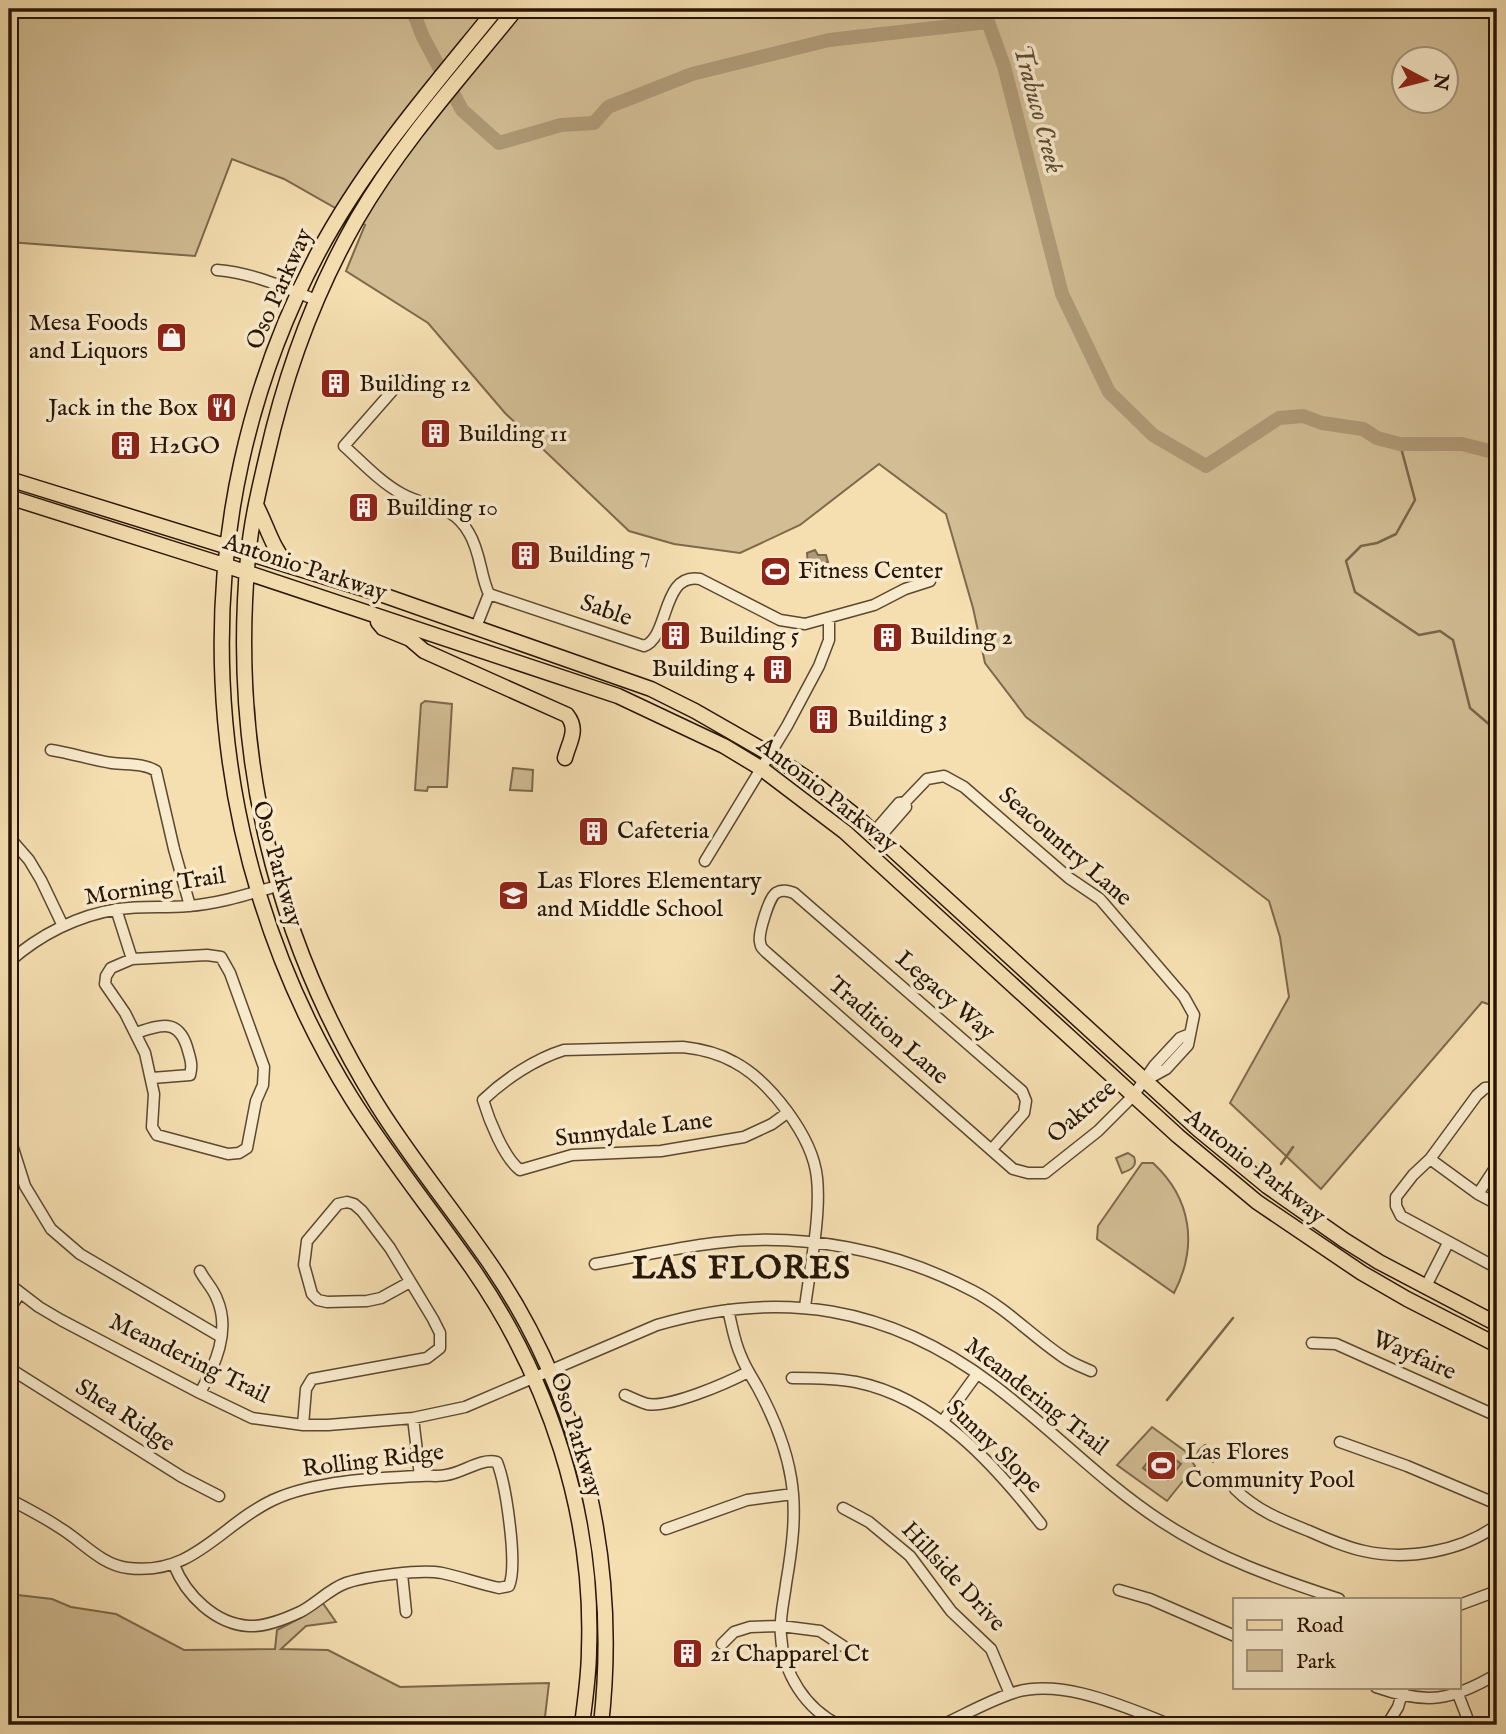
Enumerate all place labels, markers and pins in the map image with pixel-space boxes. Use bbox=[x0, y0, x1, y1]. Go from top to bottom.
place label: Mesa Foods and Liquors bbox=[28, 308, 148, 367]
shop icon: Mesa Foods and Liquors bbox=[154, 320, 188, 354]
building icon: Building 12 bbox=[319, 367, 353, 401]
place label: Building 12 bbox=[359, 369, 471, 400]
restaurant icon: Jack in the Box bbox=[204, 391, 238, 425]
place label: Jack in the Box bbox=[45, 393, 198, 424]
building icon: Building 11 bbox=[418, 417, 452, 451]
place label: Building 11 bbox=[458, 419, 567, 450]
building icon: H2GO bbox=[109, 429, 143, 463]
place label: H2GO bbox=[149, 431, 220, 462]
building icon: Building 10 bbox=[346, 491, 380, 525]
place label: Building 10 bbox=[386, 493, 498, 524]
building icon: Building 7 bbox=[508, 538, 542, 572]
place label: Building 7 bbox=[548, 540, 651, 571]
sports icon: Fitness Center bbox=[758, 554, 792, 588]
place label: Fitness Center bbox=[798, 556, 943, 587]
building icon: Building 5 bbox=[659, 619, 693, 653]
building icon: Building 2 bbox=[870, 620, 904, 654]
place label: Building 5 bbox=[699, 621, 799, 652]
place label: Building 2 bbox=[910, 622, 1013, 653]
building icon: Building 4 bbox=[761, 652, 795, 686]
place label: Building 4 bbox=[652, 654, 755, 685]
building icon: Building 3 bbox=[807, 702, 841, 736]
place label: Building 3 bbox=[847, 704, 947, 735]
building icon: Cafeteria bbox=[577, 814, 611, 848]
place label: Cafeteria bbox=[617, 816, 710, 847]
place label: Las Flores Elementary and Middle School bbox=[537, 866, 762, 925]
school or university icon: Las Flores Elementary and Middle School bbox=[497, 878, 531, 912]
place label: Las Flores Community Pool bbox=[1185, 1437, 1355, 1496]
sports icon: Las Flores Community Pool bbox=[1145, 1449, 1179, 1483]
building icon: 21 Chapparel Ct bbox=[670, 1637, 704, 1671]
place label: 21 Chapparel Ct bbox=[710, 1639, 869, 1670]

